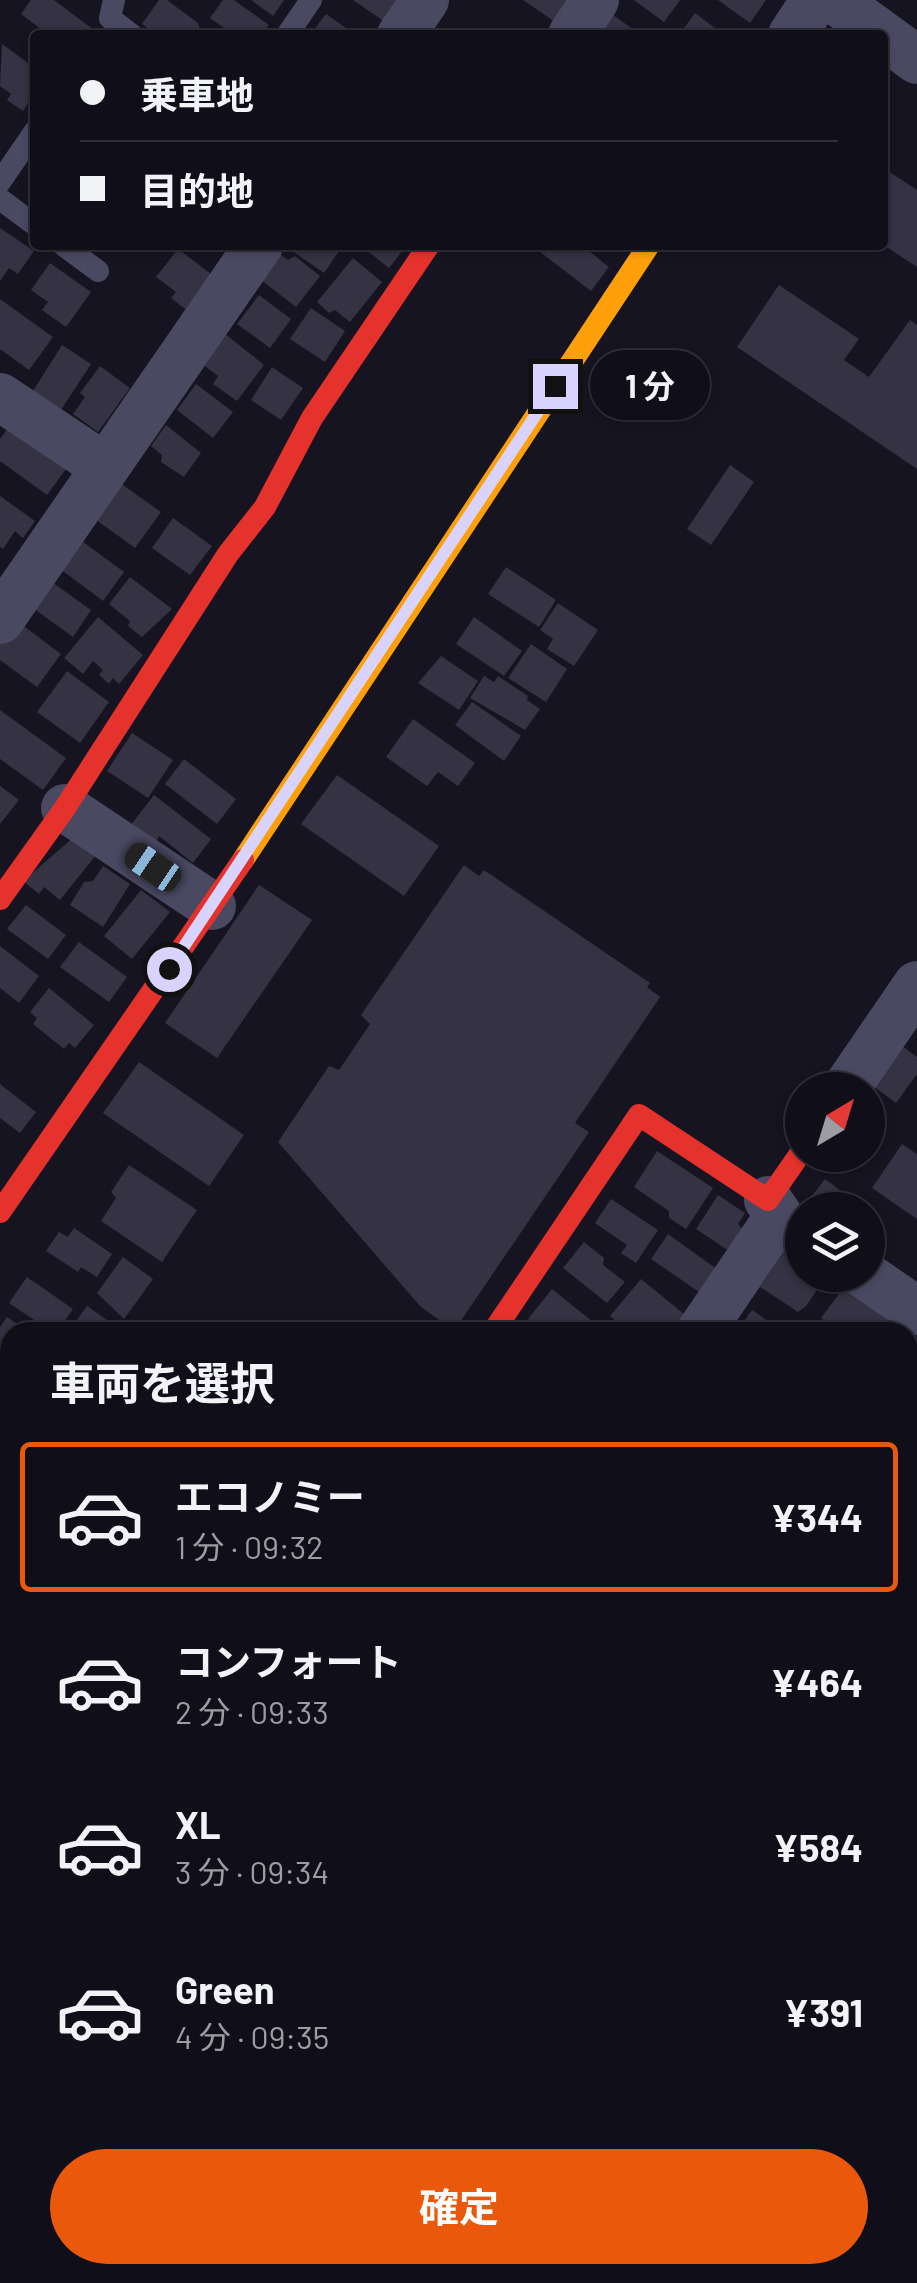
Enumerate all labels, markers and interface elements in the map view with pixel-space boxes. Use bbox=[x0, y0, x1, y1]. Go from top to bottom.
text: 乗車地 bbox=[140, 71, 254, 117]
text: 目的地 bbox=[140, 167, 254, 213]
callout: 1 分 bbox=[590, 351, 710, 421]
route end bbox=[533, 364, 578, 409]
text: 1 分 bbox=[625, 366, 675, 404]
car bbox=[120, 838, 186, 896]
route start bbox=[147, 947, 192, 992]
north arrow bbox=[785, 1072, 885, 1172]
map controls bbox=[785, 1072, 885, 1292]
button: layers bbox=[785, 1192, 885, 1292]
text: 車両を選択 bbox=[50, 1355, 275, 1409]
icon: car bbox=[55, 1472, 145, 1562]
text: エコノミー bbox=[175, 1473, 365, 1519]
text: ¥344 bbox=[770, 1494, 863, 1540]
text: 1 分 · 09:32 bbox=[175, 1527, 323, 1565]
icon: car bbox=[55, 1637, 145, 1727]
text: コンフォート bbox=[175, 1638, 402, 1684]
text: ¥464 bbox=[771, 1659, 863, 1705]
text: 2 分 · 09:33 bbox=[175, 1692, 329, 1730]
text: XL bbox=[175, 1801, 221, 1847]
icon: car bbox=[55, 1802, 145, 1892]
text: ¥584 bbox=[773, 1824, 863, 1870]
text: 3 分 · 09:34 bbox=[175, 1852, 329, 1890]
text: Green bbox=[175, 1966, 275, 2012]
icon: car bbox=[55, 1967, 145, 2057]
text: ¥391 bbox=[784, 1989, 863, 2035]
text: 4 分 · 09:35 bbox=[175, 2017, 329, 2055]
button: 確定 bbox=[50, 2149, 868, 2264]

